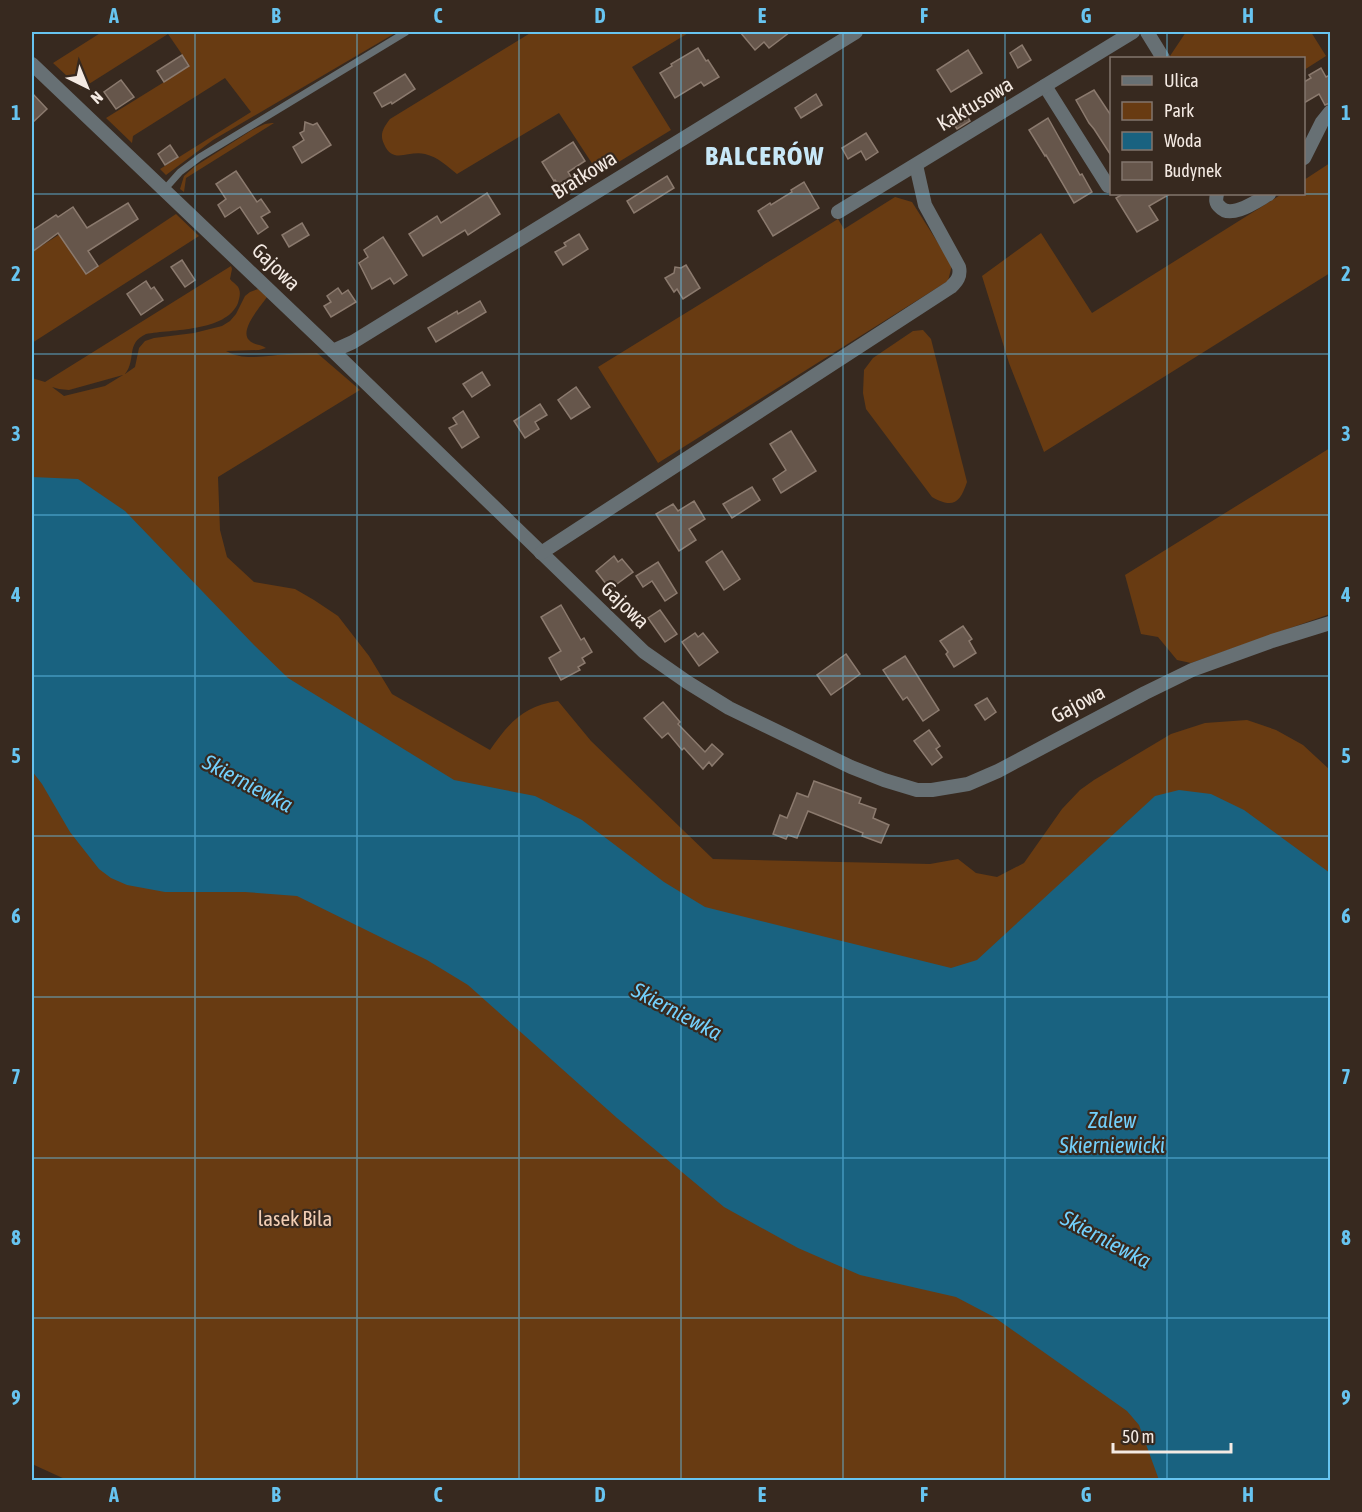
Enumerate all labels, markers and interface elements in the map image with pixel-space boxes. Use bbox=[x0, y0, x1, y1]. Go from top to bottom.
text: A bbox=[108, 4, 119, 27]
text: B bbox=[271, 4, 281, 27]
text: C bbox=[434, 4, 443, 27]
text: D bbox=[594, 4, 606, 27]
text: E bbox=[758, 4, 767, 27]
text: F bbox=[920, 4, 928, 27]
text: G bbox=[1081, 4, 1092, 27]
text: H bbox=[1242, 4, 1254, 27]
north arrow bbox=[57, 57, 117, 117]
legend bbox=[1110, 57, 1305, 195]
text: Ulica bbox=[1164, 70, 1199, 91]
street label: Kaktusowa bbox=[932, 71, 1017, 135]
text: N bbox=[88, 88, 107, 108]
text: Park bbox=[1164, 100, 1194, 121]
text: 1 bbox=[11, 101, 21, 124]
text: 1 bbox=[1341, 101, 1351, 124]
text: Woda bbox=[1164, 130, 1202, 151]
district label: BALCERÓW bbox=[705, 140, 825, 171]
street label: Bratkowa bbox=[547, 145, 620, 203]
text: Budynek bbox=[1164, 160, 1222, 181]
street label: Gajowa bbox=[248, 238, 306, 295]
text: 2 bbox=[11, 262, 21, 285]
text: 2 bbox=[1341, 262, 1351, 285]
text: 3 bbox=[11, 422, 21, 445]
text: 3 bbox=[1341, 422, 1351, 445]
street label: Gajowa bbox=[597, 576, 655, 633]
text: 4 bbox=[10, 583, 21, 606]
text: 4 bbox=[1340, 583, 1351, 606]
street label: Gajowa bbox=[1047, 679, 1109, 727]
text: 5 bbox=[11, 744, 21, 767]
text: 5 bbox=[1341, 744, 1351, 767]
water label: Skierniewka bbox=[198, 748, 297, 817]
text: 6 bbox=[11, 904, 21, 927]
text: 6 bbox=[1341, 904, 1351, 927]
water label: Skierniewka bbox=[627, 976, 726, 1045]
text: 7 bbox=[11, 1065, 21, 1088]
text: 7 bbox=[1341, 1065, 1351, 1088]
water label: Zalew Skierniewicki bbox=[1058, 1107, 1165, 1158]
water label: Skierniewka bbox=[1056, 1204, 1155, 1273]
park label: lasek Bila bbox=[258, 1206, 332, 1230]
text: 8 bbox=[11, 1226, 21, 1249]
text: 8 bbox=[1341, 1226, 1351, 1249]
text: 9 bbox=[11, 1386, 21, 1409]
text: 9 bbox=[1341, 1386, 1351, 1409]
scale bar bbox=[1113, 1416, 1232, 1454]
text: 50 m bbox=[1122, 1426, 1154, 1447]
text: A bbox=[108, 1483, 119, 1506]
text: B bbox=[271, 1483, 281, 1506]
text: C bbox=[434, 1483, 443, 1506]
text: D bbox=[594, 1483, 606, 1506]
text: E bbox=[758, 1483, 767, 1506]
text: F bbox=[920, 1483, 928, 1506]
text: G bbox=[1081, 1483, 1092, 1506]
text: H bbox=[1242, 1483, 1254, 1506]

